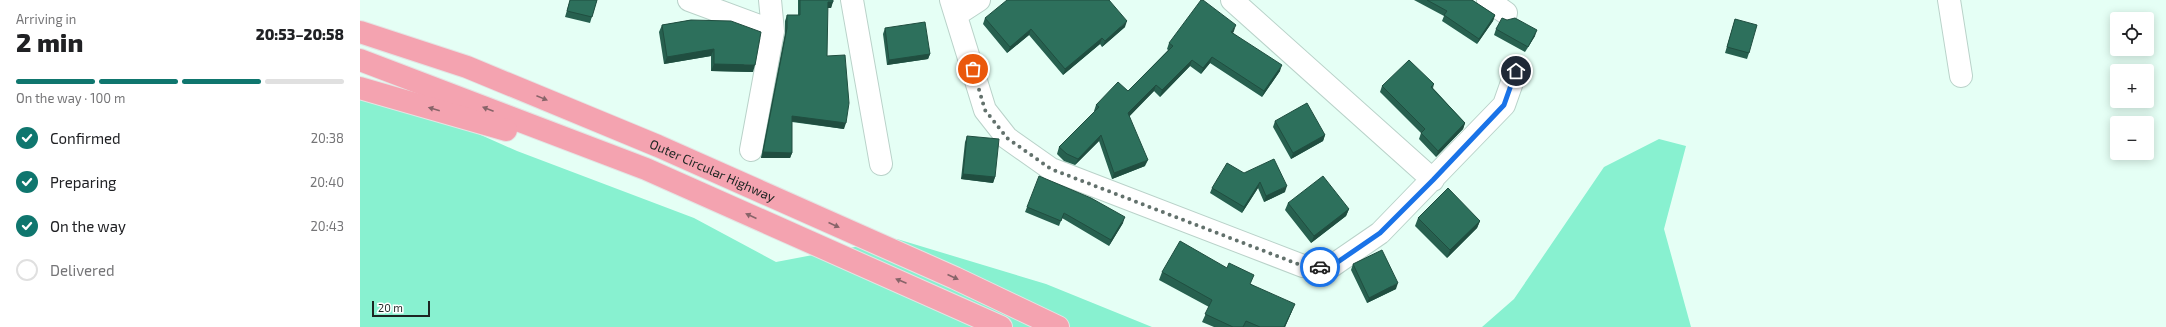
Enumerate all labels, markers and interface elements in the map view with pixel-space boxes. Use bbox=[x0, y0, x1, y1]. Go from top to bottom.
text: Arriving in bbox=[16, 11, 76, 27]
map controls bbox=[2110, 12, 2154, 160]
button: locate bbox=[2110, 12, 2154, 56]
text: 20:53–20:58 bbox=[256, 25, 344, 43]
text: 2 min bbox=[16, 26, 83, 57]
pin bbox=[956, 52, 990, 86]
pin bbox=[1499, 54, 1533, 88]
icon: bag bbox=[962, 58, 984, 80]
icon: home bbox=[1505, 60, 1527, 82]
button: + bbox=[2110, 64, 2154, 108]
text: On the way · 100 m bbox=[16, 90, 125, 106]
one-way arrow bbox=[536, 95, 547, 101]
one-way arrow bbox=[481, 105, 493, 111]
one-way arrow bbox=[427, 106, 439, 112]
button: − bbox=[2110, 116, 2154, 160]
icon: check bbox=[16, 127, 38, 149]
text: Confirmed bbox=[50, 129, 121, 147]
text: 20:38 bbox=[311, 130, 344, 146]
street label: Outer Circular Highway bbox=[647, 135, 778, 205]
icon: check bbox=[16, 171, 38, 193]
text: Preparing bbox=[50, 173, 116, 191]
text: 20:40 bbox=[310, 174, 344, 190]
one-way arrow bbox=[745, 213, 756, 219]
icon: check bbox=[16, 215, 38, 237]
text: On the way bbox=[50, 217, 126, 235]
text: 20:43 bbox=[311, 218, 344, 234]
one-way arrow bbox=[829, 222, 840, 228]
courier bbox=[1300, 247, 1340, 287]
icon: car bbox=[1309, 256, 1331, 278]
text: Delivered bbox=[50, 261, 115, 279]
one-way arrow bbox=[948, 274, 959, 280]
one-way arrow bbox=[895, 278, 907, 284]
scale bar bbox=[372, 299, 430, 318]
text: 20 m bbox=[378, 301, 403, 314]

